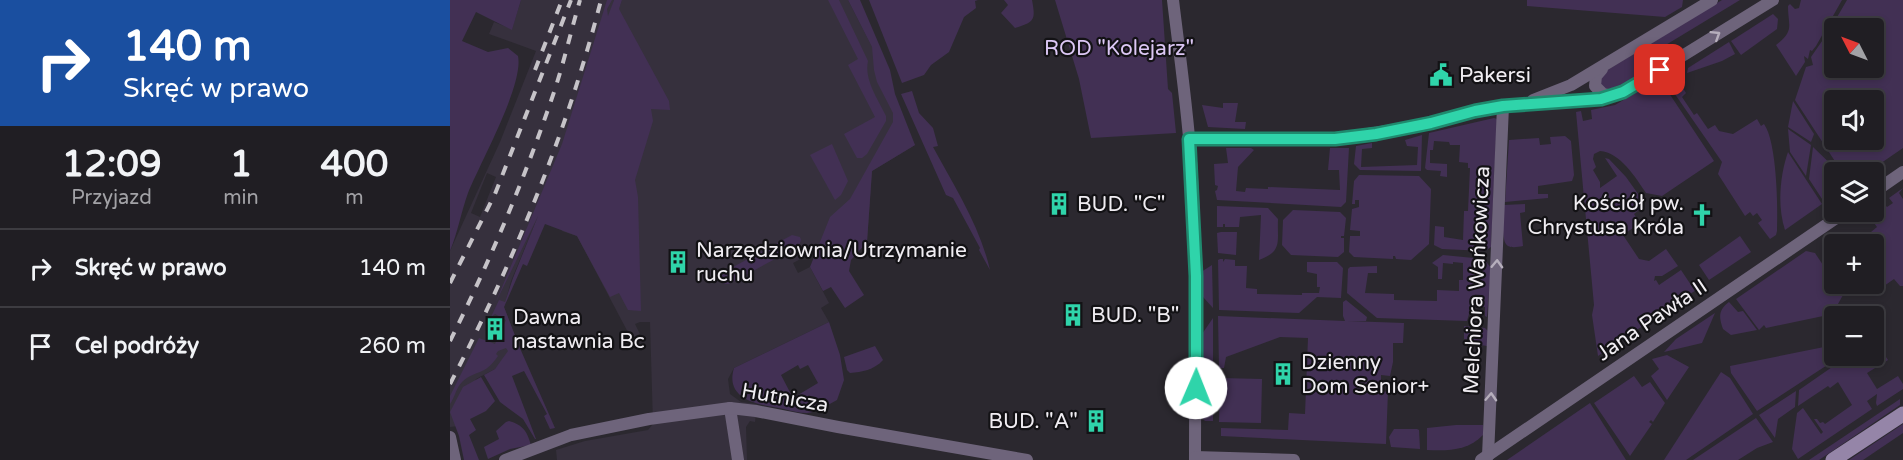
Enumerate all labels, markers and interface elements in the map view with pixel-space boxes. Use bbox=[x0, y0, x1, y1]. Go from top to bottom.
north arrow bbox=[1824, 18, 1884, 78]
map controls bbox=[1824, 18, 1884, 366]
text: 140 m bbox=[123, 21, 252, 72]
icon: right bbox=[24, 24, 102, 102]
one-way arrow bbox=[1710, 31, 1720, 43]
park label: ROD "Kolejarz" bbox=[1044, 36, 1194, 61]
pin bbox=[1634, 44, 1685, 95]
icon: arrive bbox=[1643, 53, 1676, 86]
public building icon: Pakersi bbox=[1428, 62, 1454, 88]
place label: Pakersi bbox=[1459, 63, 1531, 88]
text: Skręć w prawo bbox=[123, 72, 309, 105]
button: sound bbox=[1824, 90, 1884, 150]
text: 12:09 bbox=[62, 143, 162, 186]
text: 1 bbox=[230, 143, 252, 186]
text: 400 bbox=[320, 143, 388, 186]
button: layers bbox=[1824, 162, 1884, 222]
street label: Melchiora Wańkowicza bbox=[1459, 165, 1495, 395]
text: Przyjazd bbox=[71, 186, 152, 210]
text: min bbox=[223, 186, 259, 210]
text: m bbox=[345, 186, 364, 210]
building icon: BUD. "C" bbox=[1046, 191, 1072, 217]
place label: Kościół pw. Chrystusa Króla bbox=[1528, 191, 1684, 240]
place label: BUD. "C" bbox=[1077, 192, 1166, 217]
church icon: Kościół pw. Chrystusa Króla bbox=[1689, 202, 1715, 228]
button: + bbox=[1824, 234, 1884, 294]
place label: Narzędziownia/Utrzymanie ruchu bbox=[696, 238, 967, 287]
building icon: Narzędziownia/Utrzymanie ruchu bbox=[665, 249, 691, 275]
icon: right bbox=[24, 252, 57, 285]
text: Skręć w prawo bbox=[75, 255, 227, 281]
text: 140 m bbox=[359, 255, 426, 281]
one-way arrow bbox=[1491, 259, 1504, 268]
street label: Jana Pawła II bbox=[1592, 274, 1712, 366]
building icon: BUD. "B" bbox=[1060, 302, 1086, 328]
place label: BUD. "B" bbox=[1091, 303, 1179, 328]
place label: Dawna nastawnia Bc bbox=[513, 305, 645, 354]
button: − bbox=[1824, 306, 1884, 366]
building icon: Dawna nastawnia Bc bbox=[482, 316, 508, 342]
icon: arrive bbox=[24, 330, 57, 363]
text: Cel podróży bbox=[75, 333, 199, 359]
text: 260 m bbox=[359, 333, 426, 359]
place label: Dzienny Dom Senior+ bbox=[1301, 350, 1429, 399]
position arrow bbox=[1164, 356, 1228, 420]
building icon: Dzienny Dom Senior+ bbox=[1270, 361, 1296, 387]
street label: Hutnicza bbox=[740, 378, 830, 418]
one-way arrow bbox=[1485, 393, 1498, 402]
building icon: BUD. "A" bbox=[1083, 408, 1109, 434]
place label: BUD. "A" bbox=[988, 409, 1078, 434]

